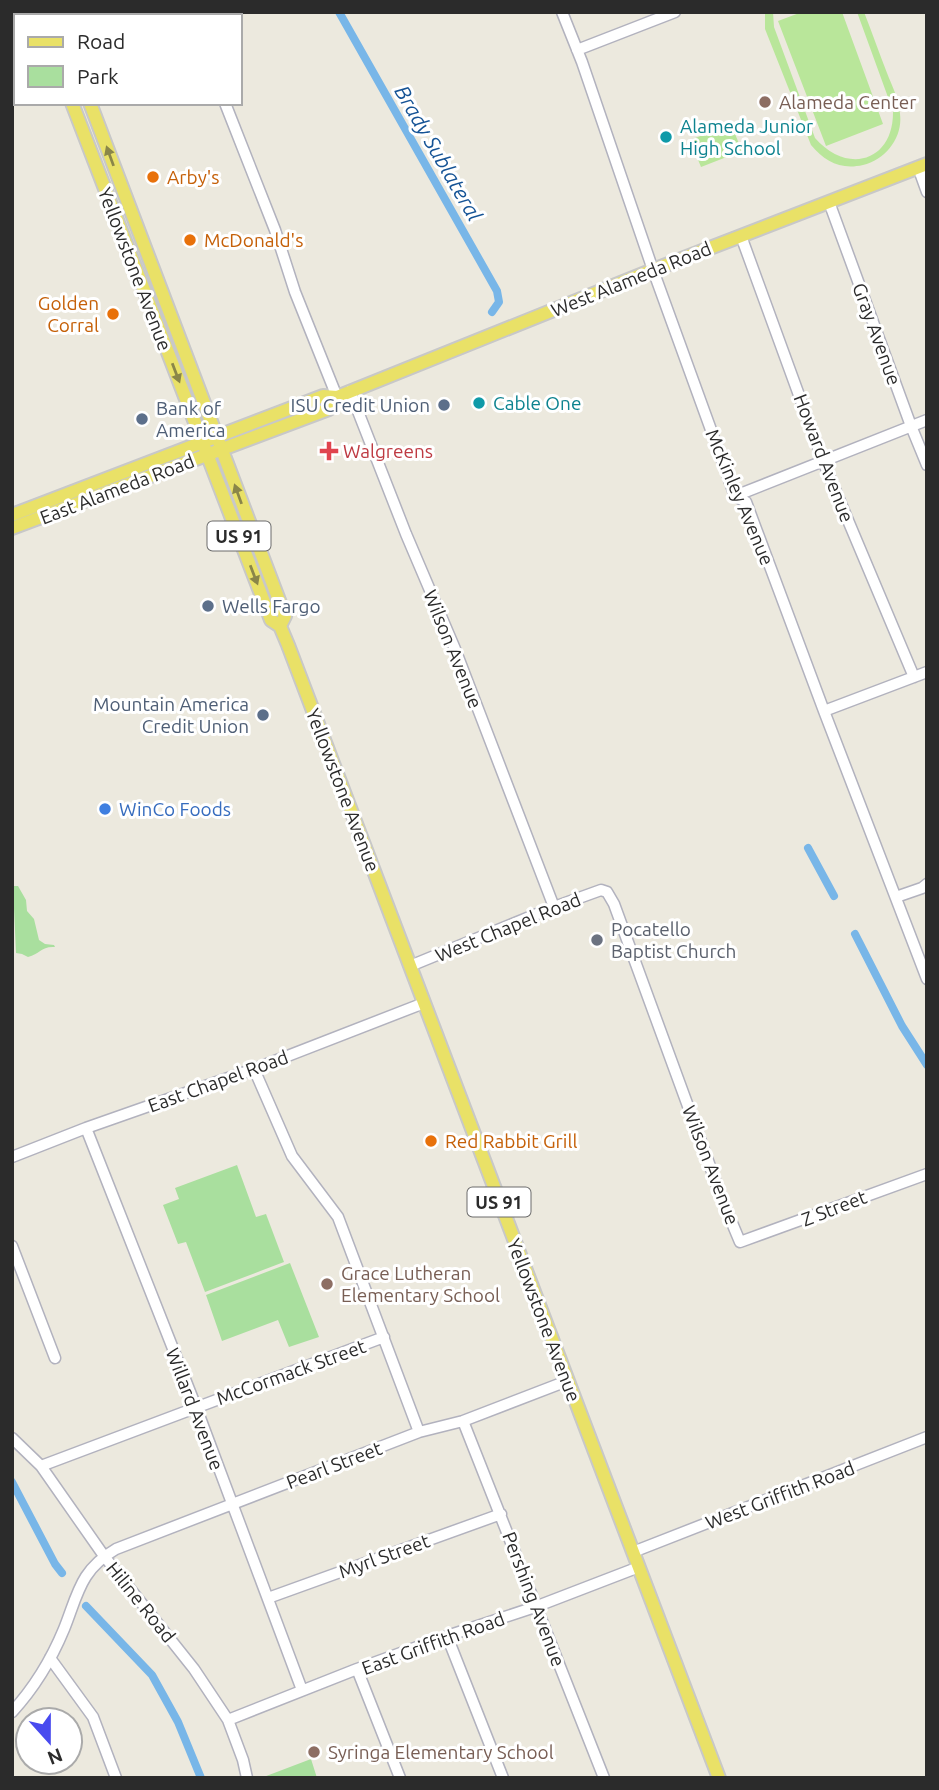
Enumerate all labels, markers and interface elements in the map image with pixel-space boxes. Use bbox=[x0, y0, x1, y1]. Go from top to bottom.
legend bbox=[14, 14, 242, 105]
text: Road bbox=[77, 29, 125, 53]
text: Park bbox=[77, 64, 119, 88]
water label: Brady Sublateral bbox=[390, 81, 488, 225]
place label: Alameda Center bbox=[779, 91, 916, 113]
marker: Alameda Center bbox=[757, 94, 773, 110]
place label: Alameda Junior High School bbox=[680, 115, 813, 159]
marker: Alameda Junior High School bbox=[658, 129, 674, 145]
one-way arrow bbox=[104, 146, 115, 167]
place label: Arby's bbox=[167, 166, 220, 188]
marker: Arby's bbox=[145, 169, 161, 185]
street label: Yellowstone Avenue bbox=[94, 184, 176, 354]
place label: McDonald's bbox=[204, 229, 303, 251]
marker: McDonald's bbox=[182, 232, 198, 248]
street label: West Alameda Road bbox=[548, 237, 714, 321]
street label: Gray Avenue bbox=[848, 280, 906, 388]
place label: Golden Corral bbox=[38, 292, 99, 336]
marker: Golden Corral bbox=[105, 306, 121, 322]
one-way arrow bbox=[170, 362, 181, 383]
street label: Howard Avenue bbox=[789, 391, 859, 525]
place label: Cable One bbox=[493, 392, 581, 414]
place label: ISU Credit Union bbox=[291, 394, 430, 416]
marker: Cable One bbox=[471, 395, 487, 411]
place label: Bank of America bbox=[156, 397, 226, 441]
marker: ISU Credit Union bbox=[436, 397, 452, 413]
marker: Bank of America bbox=[134, 411, 150, 427]
street label: McKinley Avenue bbox=[701, 426, 779, 568]
place label: Walgreens bbox=[343, 440, 433, 462]
marker: Walgreens bbox=[321, 443, 337, 459]
street label: East Alameda Road bbox=[37, 449, 197, 529]
one-way arrow bbox=[232, 483, 243, 504]
road number: US 91 bbox=[208, 522, 270, 550]
one-way arrow bbox=[248, 564, 259, 585]
street label: Wilson Avenue bbox=[419, 586, 487, 712]
place label: Wells Fargo bbox=[222, 595, 321, 617]
marker: Wells Fargo bbox=[200, 598, 216, 614]
place label: Mountain America Credit Union bbox=[93, 693, 249, 737]
street label: Yellowstone Avenue bbox=[302, 705, 384, 875]
marker: Mountain America Credit Union bbox=[255, 707, 271, 723]
place label: WinCo Foods bbox=[119, 798, 231, 820]
marker: WinCo Foods bbox=[97, 801, 113, 817]
street label: West Chapel Road bbox=[432, 888, 584, 966]
place label: Pocatello Baptist Church bbox=[611, 918, 736, 962]
marker: Pocatello Baptist Church bbox=[589, 932, 605, 948]
street label: East Chapel Road bbox=[145, 1045, 291, 1117]
street label: Wilson Avenue bbox=[678, 1102, 744, 1228]
place label: Red Rabbit Grill bbox=[445, 1130, 577, 1152]
marker: Red Rabbit Grill bbox=[423, 1133, 439, 1149]
street label: Z Street bbox=[798, 1185, 870, 1230]
road number: US 91 bbox=[468, 1188, 530, 1217]
street label: Yellowstone Avenue bbox=[503, 1235, 585, 1405]
place label: Grace Lutheran Elementary School bbox=[341, 1262, 500, 1306]
marker: Grace Lutheran Elementary School bbox=[319, 1276, 335, 1292]
street label: McCormack Street bbox=[213, 1335, 369, 1409]
street label: Willard Avenue bbox=[162, 1345, 228, 1473]
street label: Pearl Street bbox=[283, 1436, 385, 1493]
street label: West Griffith Road bbox=[702, 1456, 858, 1534]
street label: Myrl Street bbox=[335, 1529, 433, 1583]
street label: Pershing Avenue bbox=[498, 1529, 570, 1669]
street label: Hiline Road bbox=[102, 1557, 180, 1647]
street label: East Griffith Road bbox=[359, 1607, 507, 1679]
north arrow bbox=[14, 1706, 84, 1776]
place label: Syringa Elementary School bbox=[328, 1741, 554, 1763]
text: N bbox=[45, 1744, 66, 1770]
marker: Syringa Elementary School bbox=[306, 1744, 322, 1760]

